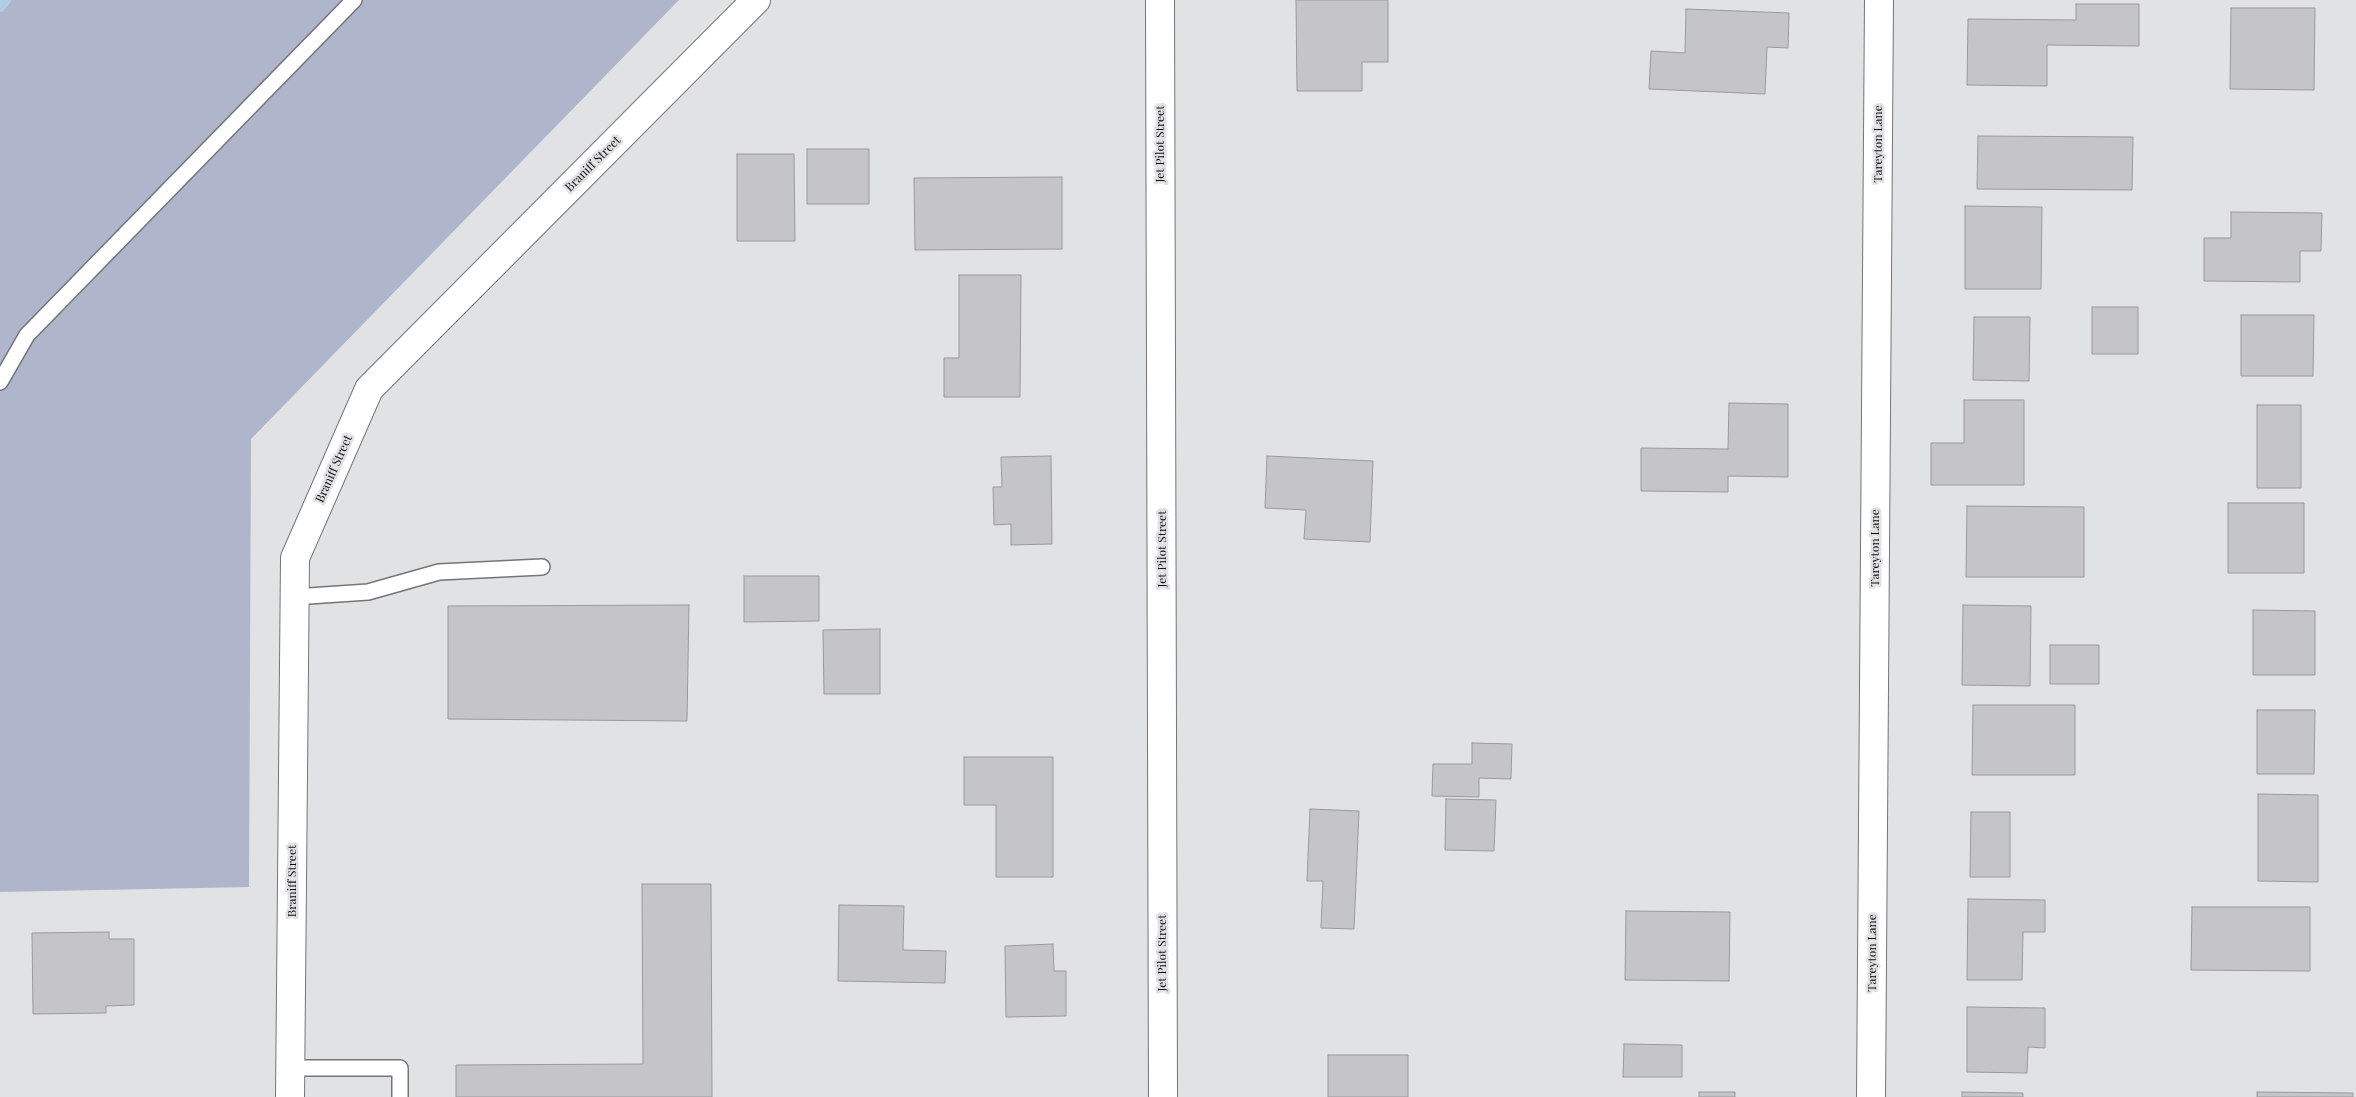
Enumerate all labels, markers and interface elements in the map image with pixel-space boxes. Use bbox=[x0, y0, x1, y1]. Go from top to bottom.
street label: Tareyton Lane bbox=[1871, 105, 1885, 183]
street label: Jet Pilot Street bbox=[1153, 106, 1167, 182]
street label: Braniff Street bbox=[562, 133, 624, 195]
street label: Braniff Street bbox=[313, 433, 355, 505]
street label: Tareyton Lane bbox=[1868, 509, 1882, 587]
street label: Jet Pilot Street bbox=[1155, 511, 1169, 587]
street label: Braniff Street bbox=[285, 845, 299, 917]
street label: Tareyton Lane bbox=[1865, 914, 1879, 992]
street label: Jet Pilot Street bbox=[1155, 915, 1169, 991]

